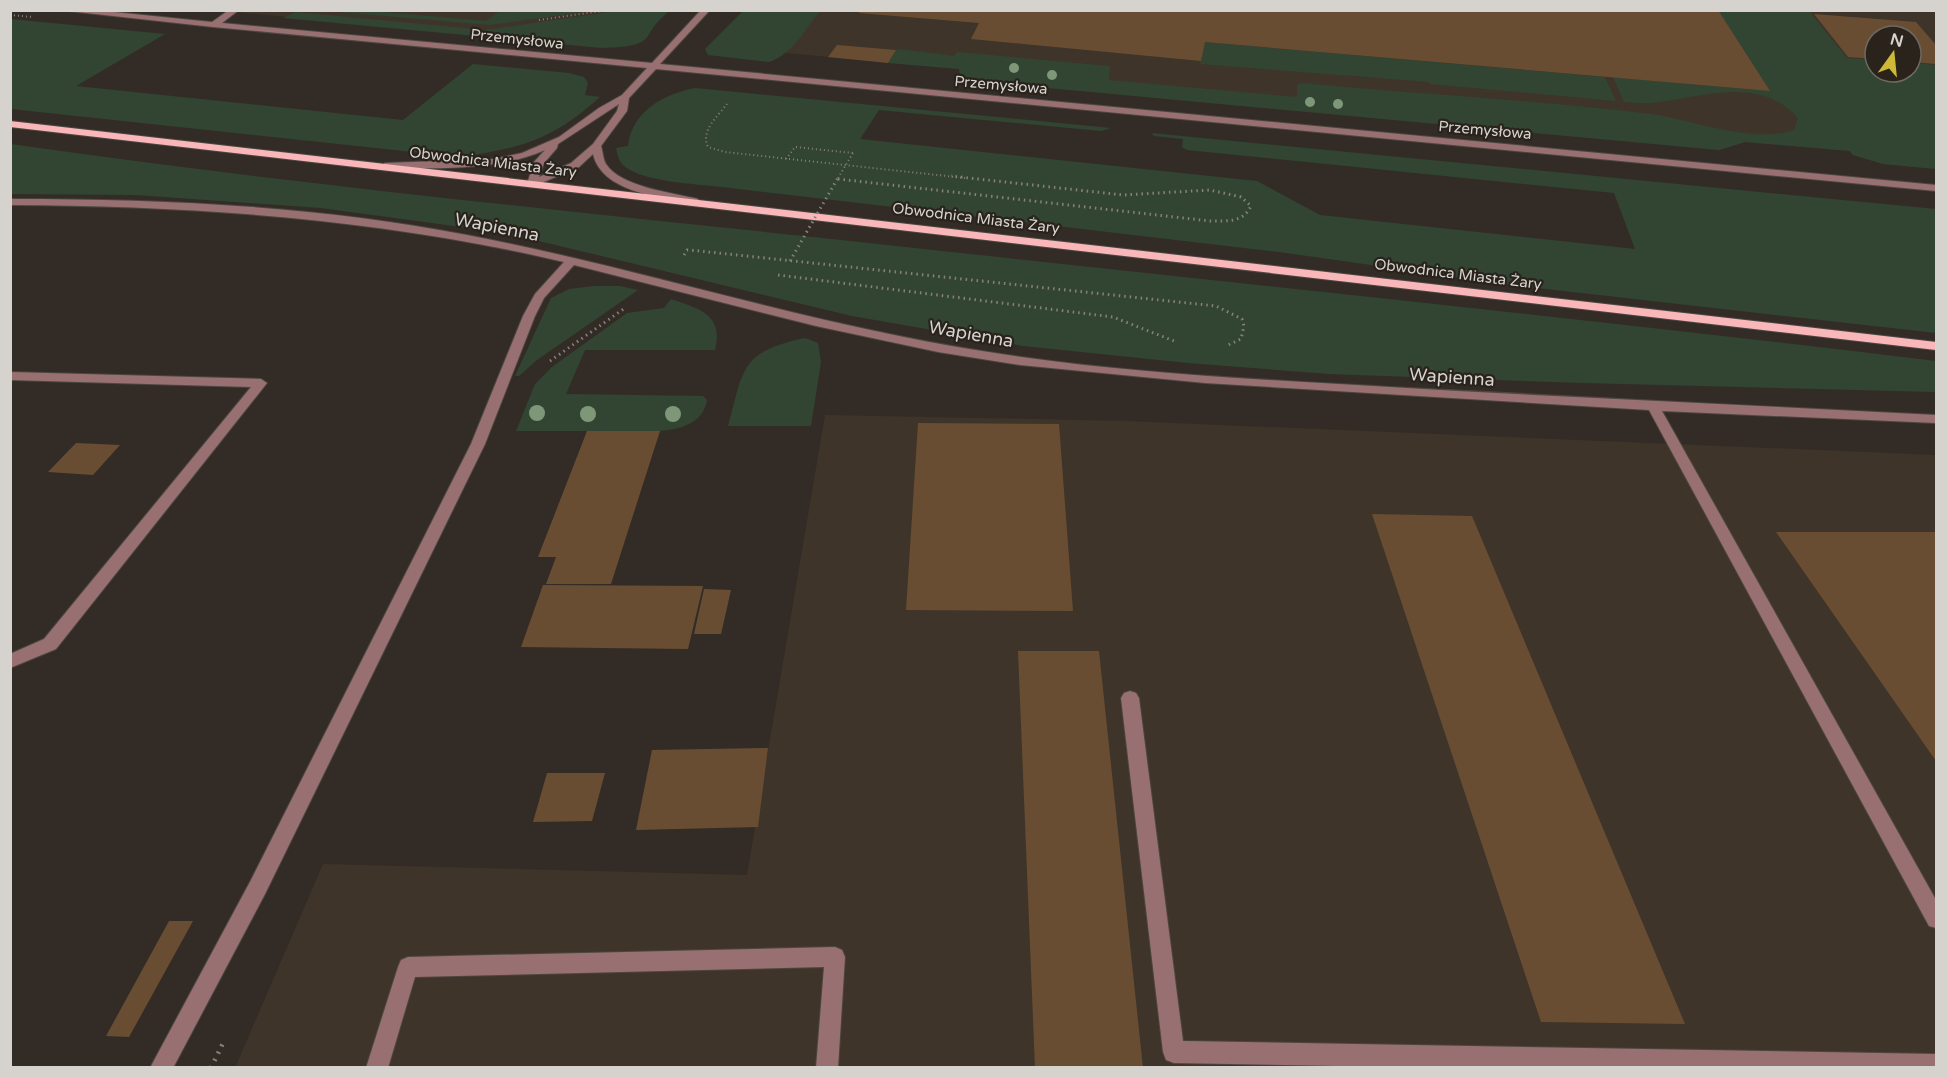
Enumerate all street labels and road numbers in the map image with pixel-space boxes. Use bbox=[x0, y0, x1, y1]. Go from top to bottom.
street label: Przemysłowa bbox=[469, 25, 565, 53]
street label: Przemysłowa bbox=[954, 72, 1048, 98]
street label: Przemysłowa bbox=[1438, 117, 1532, 143]
street label: Obwodnica Miasta Żary bbox=[408, 143, 578, 181]
street label: Obwodnica Miasta Żary bbox=[891, 199, 1061, 237]
street label: Wapienna bbox=[453, 208, 541, 246]
street label: Obwodnica Miasta Żary bbox=[1373, 255, 1543, 293]
street label: Wapienna bbox=[927, 316, 1015, 352]
street label: Wapienna bbox=[1409, 363, 1495, 391]

